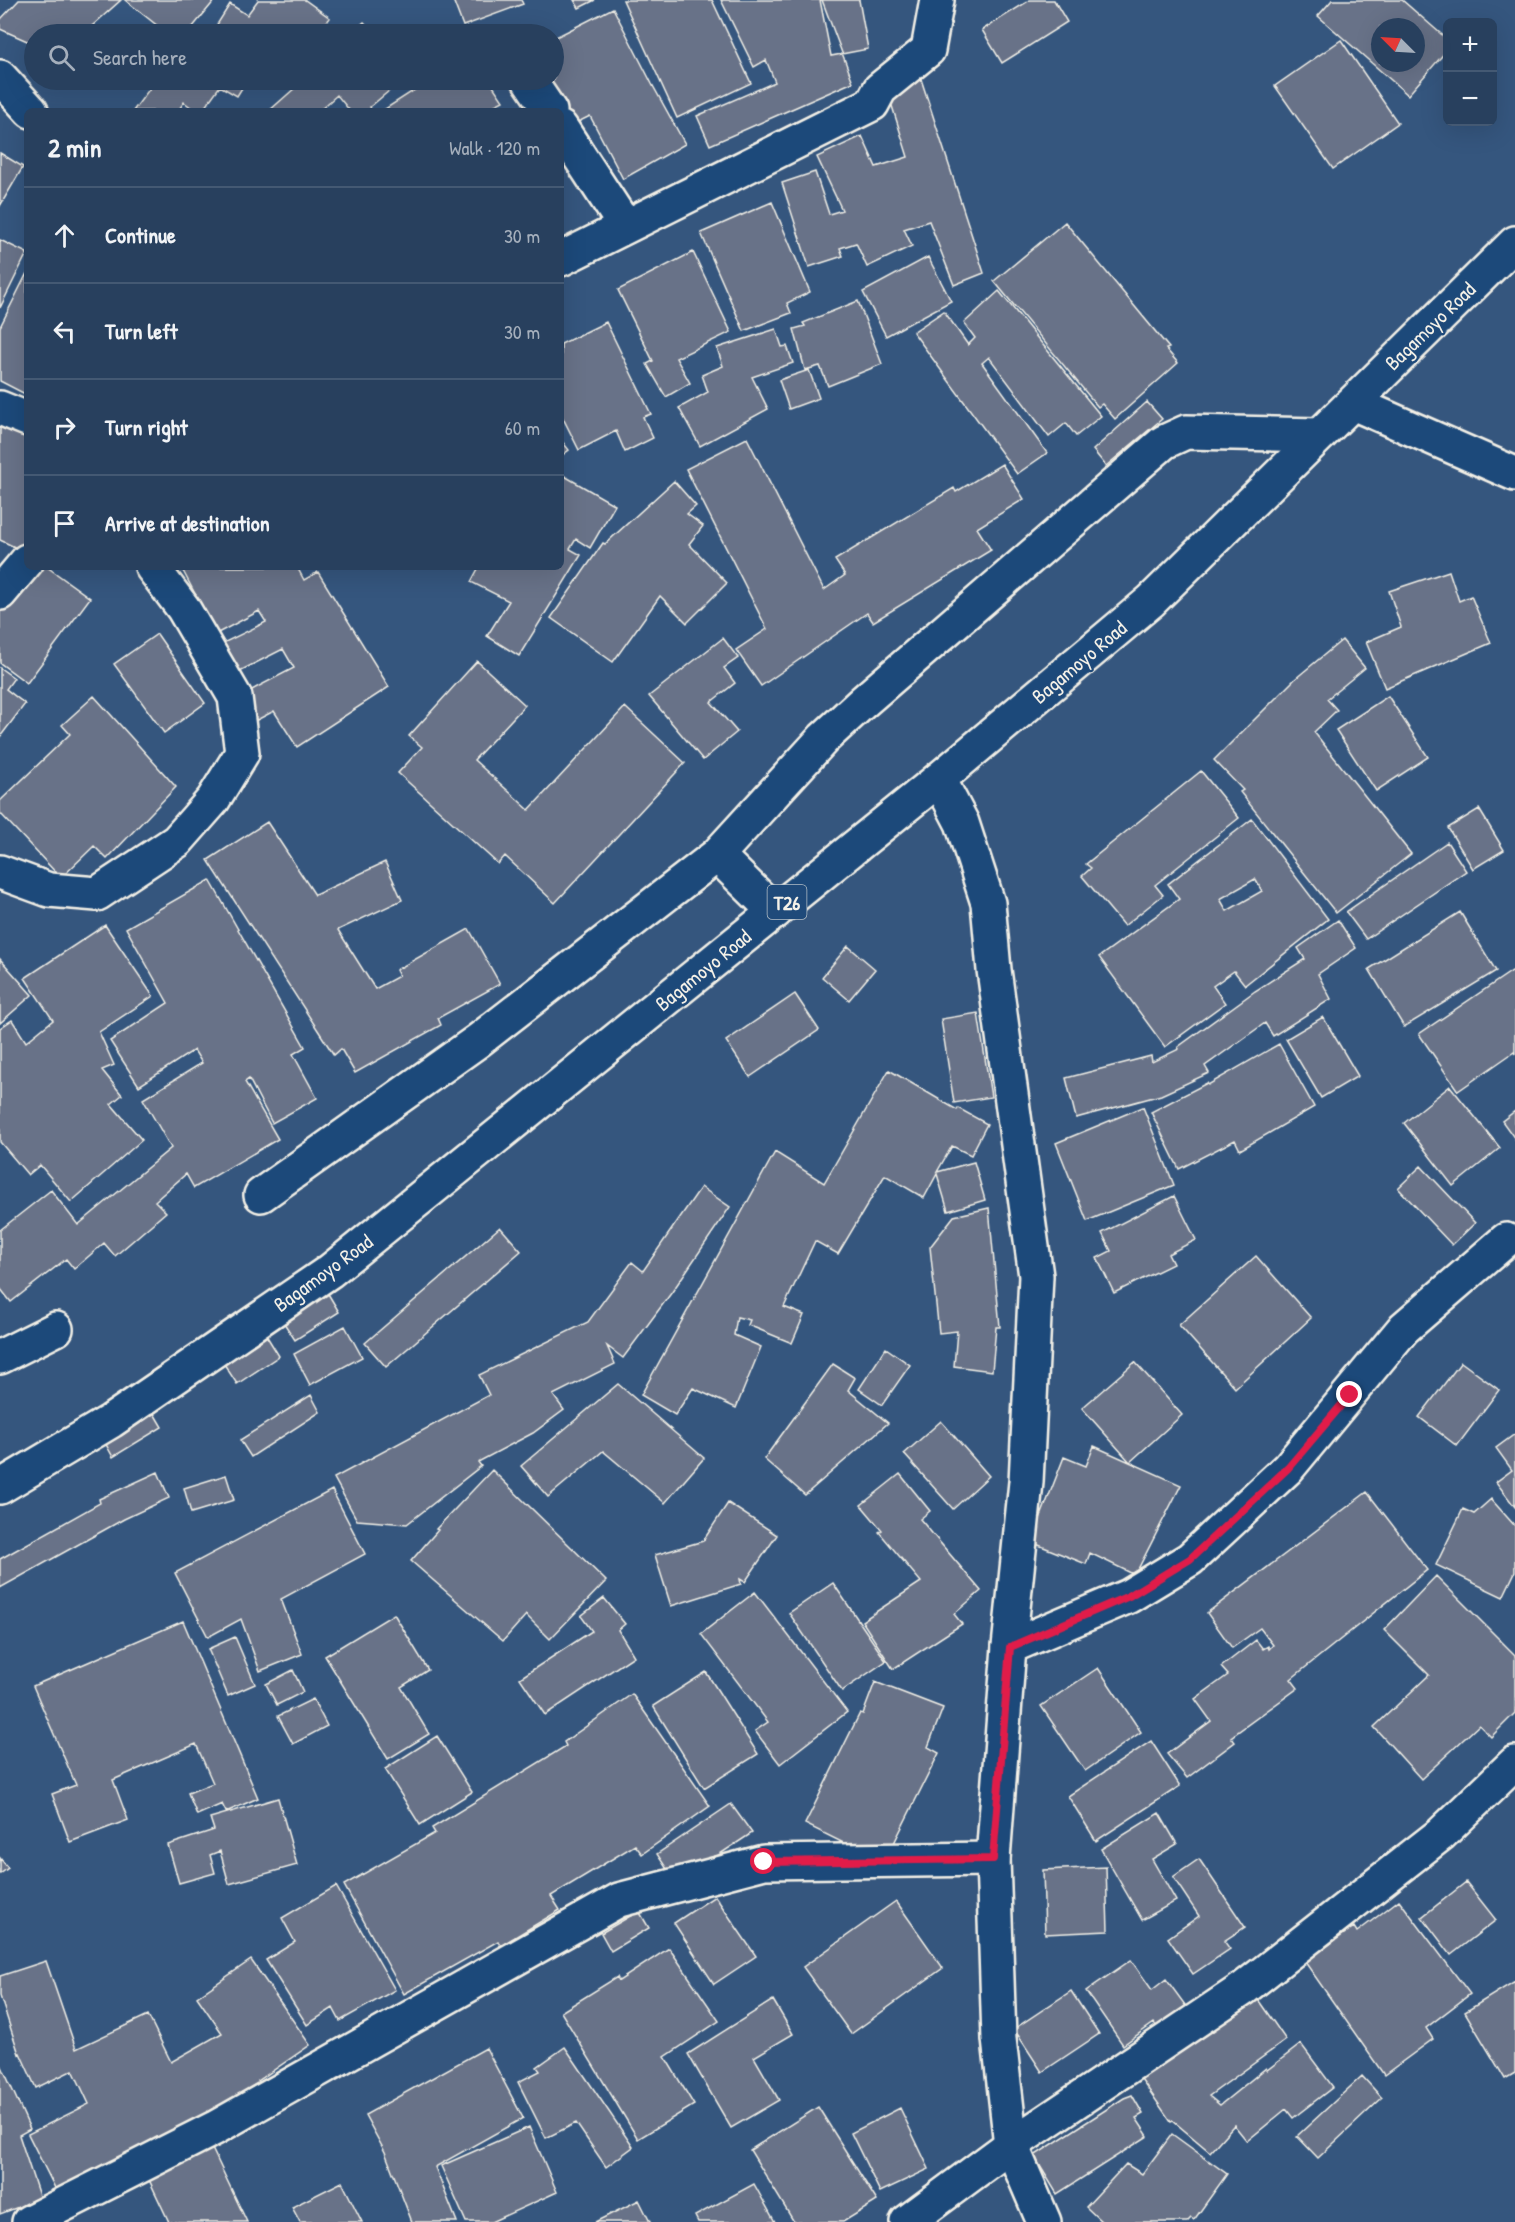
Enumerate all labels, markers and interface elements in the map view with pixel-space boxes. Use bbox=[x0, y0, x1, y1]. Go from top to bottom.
north arrow bbox=[1371, 18, 1425, 72]
map controls bbox=[1443, 18, 1497, 126]
button: + bbox=[1443, 18, 1497, 72]
search box bbox=[24, 24, 564, 90]
icon: search bbox=[45, 41, 78, 74]
text: Search here bbox=[93, 42, 187, 72]
button: − bbox=[1443, 72, 1497, 126]
text: 2 min bbox=[48, 130, 101, 165]
text: Walk · 120 m bbox=[449, 134, 540, 161]
icon: ahead bbox=[48, 219, 81, 252]
text: Continue bbox=[105, 220, 176, 250]
text: 30 m bbox=[504, 222, 540, 249]
street label: Bagamoyo Road bbox=[1378, 275, 1482, 377]
icon: left bbox=[48, 315, 81, 348]
text: Turn left bbox=[105, 316, 178, 346]
text: 30 m bbox=[504, 318, 540, 345]
icon: right bbox=[48, 411, 81, 444]
text: Turn right bbox=[105, 412, 188, 442]
text: 60 m bbox=[505, 414, 540, 441]
icon: arrive bbox=[48, 507, 81, 540]
text: Arrive at destination bbox=[105, 508, 270, 538]
street label: Bagamoyo Road bbox=[1025, 614, 1133, 710]
road number: T26 bbox=[768, 885, 806, 919]
street label: Bagamoyo Road bbox=[649, 922, 757, 1018]
street label: Bagamoyo Road bbox=[268, 1227, 378, 1319]
route end bbox=[1336, 1381, 1362, 1407]
route start bbox=[750, 1848, 776, 1874]

